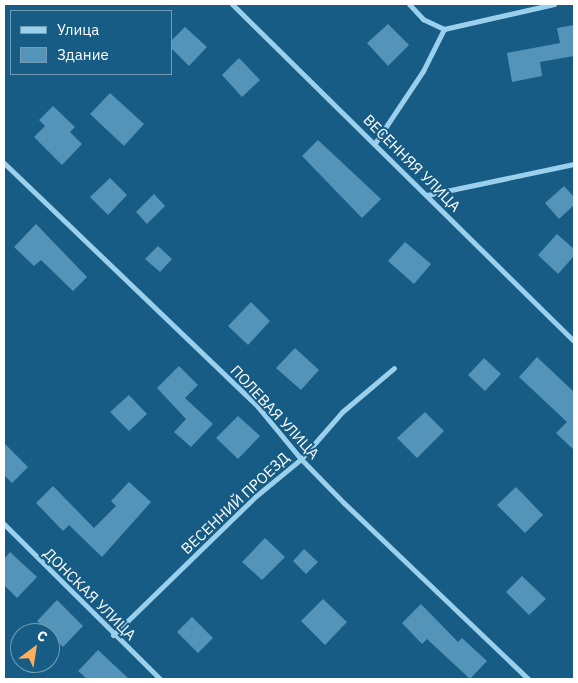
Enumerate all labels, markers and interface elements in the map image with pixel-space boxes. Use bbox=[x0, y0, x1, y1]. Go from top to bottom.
legend bbox=[10, 10, 172, 75]
text: Улица bbox=[57, 20, 99, 39]
text: Здание bbox=[57, 45, 109, 64]
street label: ВЕСЕННЯЯ УЛИЦА bbox=[360, 111, 464, 215]
street label: ПОЛЕВАЯ УЛИЦА bbox=[227, 361, 323, 463]
street label: ВЕСЕННИЙ ПРОЕЗД bbox=[177, 448, 293, 558]
street label: ДОНСКАЯ УЛИЦА bbox=[40, 544, 140, 644]
north arrow bbox=[10, 623, 60, 673]

